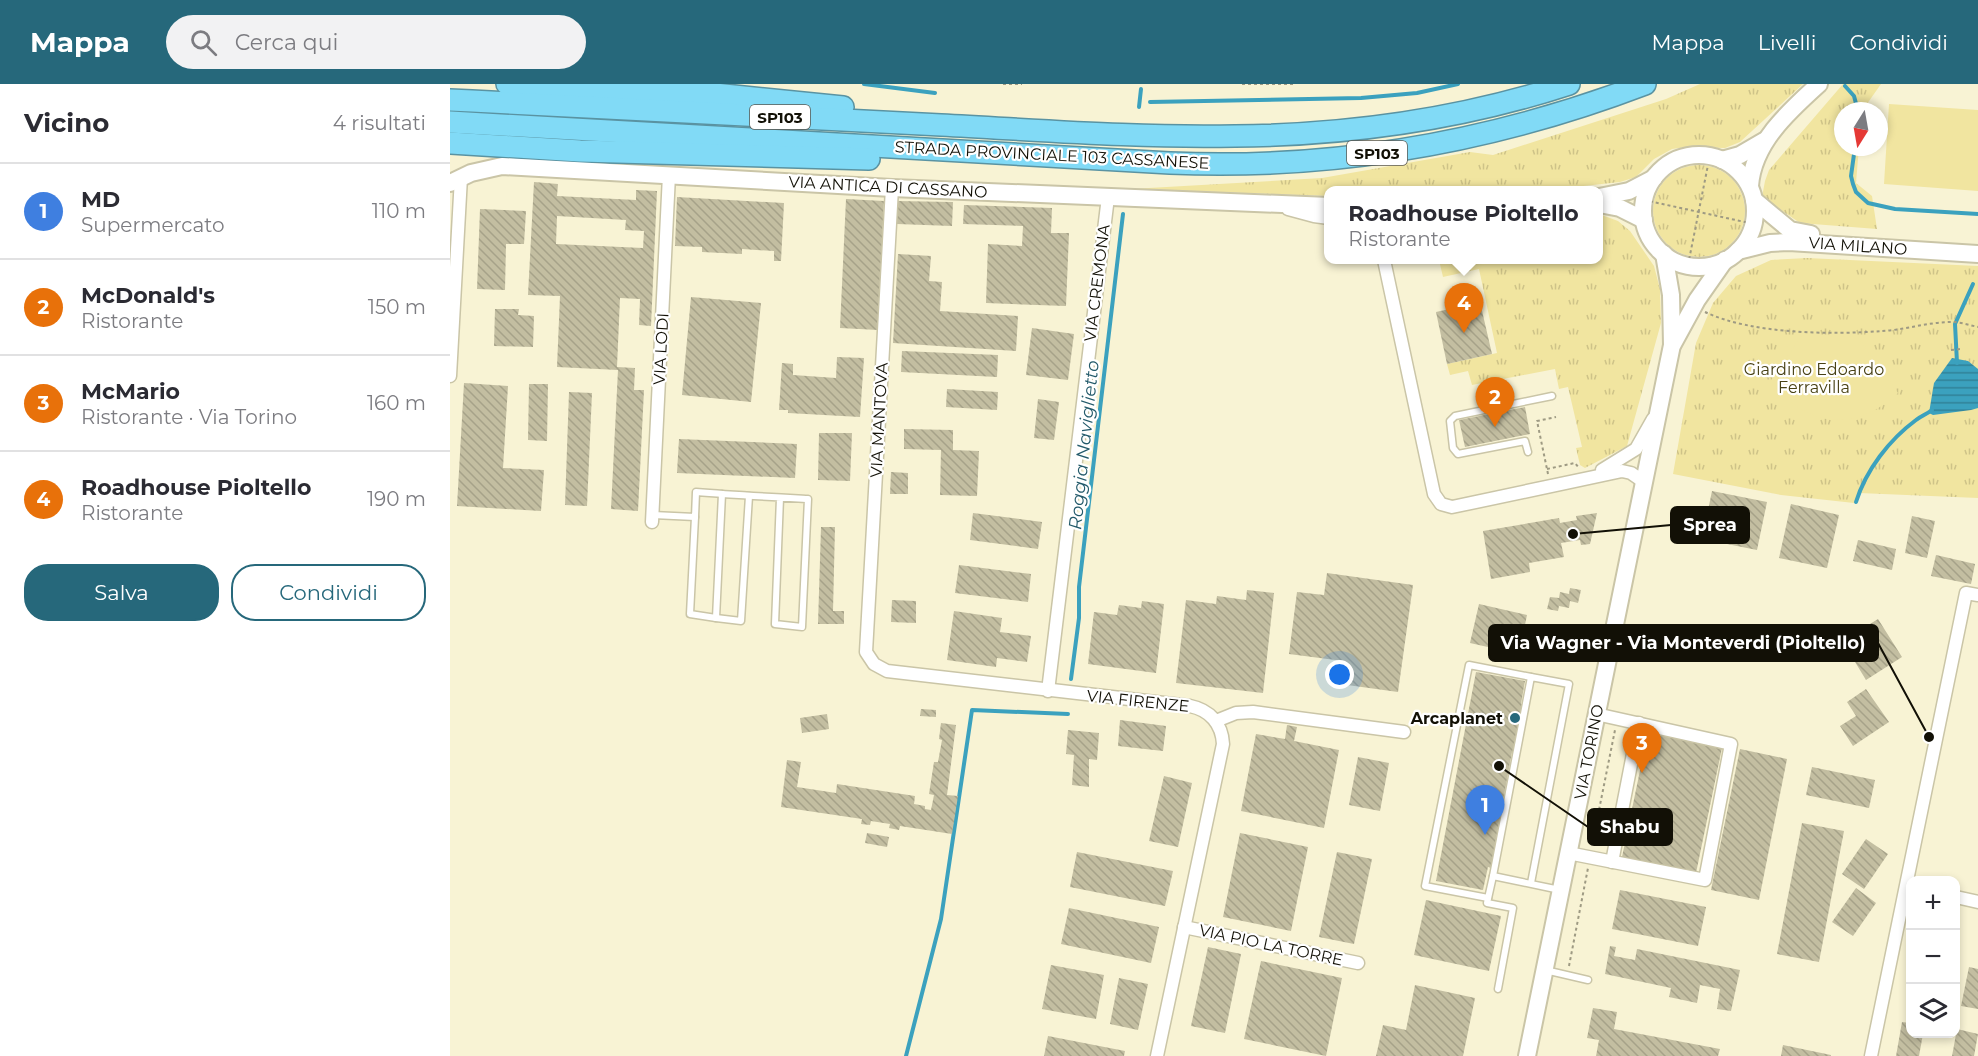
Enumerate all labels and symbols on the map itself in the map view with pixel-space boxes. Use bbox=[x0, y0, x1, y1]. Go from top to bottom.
north arrow bbox=[1834, 102, 1888, 156]
road number: SP103 bbox=[750, 105, 810, 129]
street label: STRADA PROVINCIALE 103 CASSANESE bbox=[894, 137, 1210, 173]
road number: SP103 bbox=[1347, 141, 1407, 165]
street label: VIA ANTICA DI CASSANO bbox=[788, 172, 988, 202]
street label: VIA CREMONA bbox=[1080, 223, 1114, 343]
street label: VIA MILANO bbox=[1808, 233, 1908, 259]
pin: 4 bbox=[1444, 284, 1484, 333]
street label: VIA LODI bbox=[650, 312, 672, 386]
water label: Roggia Naviglietto bbox=[1064, 359, 1104, 531]
park label: Giardino Edoardo Ferravilla bbox=[1744, 360, 1884, 397]
street label: VIA MANTOVA bbox=[866, 361, 892, 478]
pin: 2 bbox=[1476, 378, 1514, 427]
callout: Sprea bbox=[1671, 507, 1749, 543]
text: Sprea bbox=[1683, 514, 1737, 536]
callout: Via Wagner - Via Monteverdi (Pioltello) bbox=[1489, 625, 1878, 661]
text: Via Wagner - Via Monteverdi (Pioltello) bbox=[1499, 632, 1866, 654]
your location bbox=[1325, 660, 1354, 689]
street label: VIA FIRENZE bbox=[1086, 686, 1190, 716]
street label: VIA TORINO bbox=[1570, 703, 1608, 801]
place label: Arcaplanet bbox=[1410, 709, 1503, 728]
marker: Arcaplanet bbox=[1508, 711, 1522, 725]
pin: 3 bbox=[1622, 724, 1662, 773]
pin: 1 bbox=[1466, 786, 1504, 835]
callout: Shabu bbox=[1588, 809, 1672, 845]
text: Shabu bbox=[1600, 816, 1660, 838]
street label: VIA PIO LA TORRE bbox=[1197, 920, 1345, 970]

